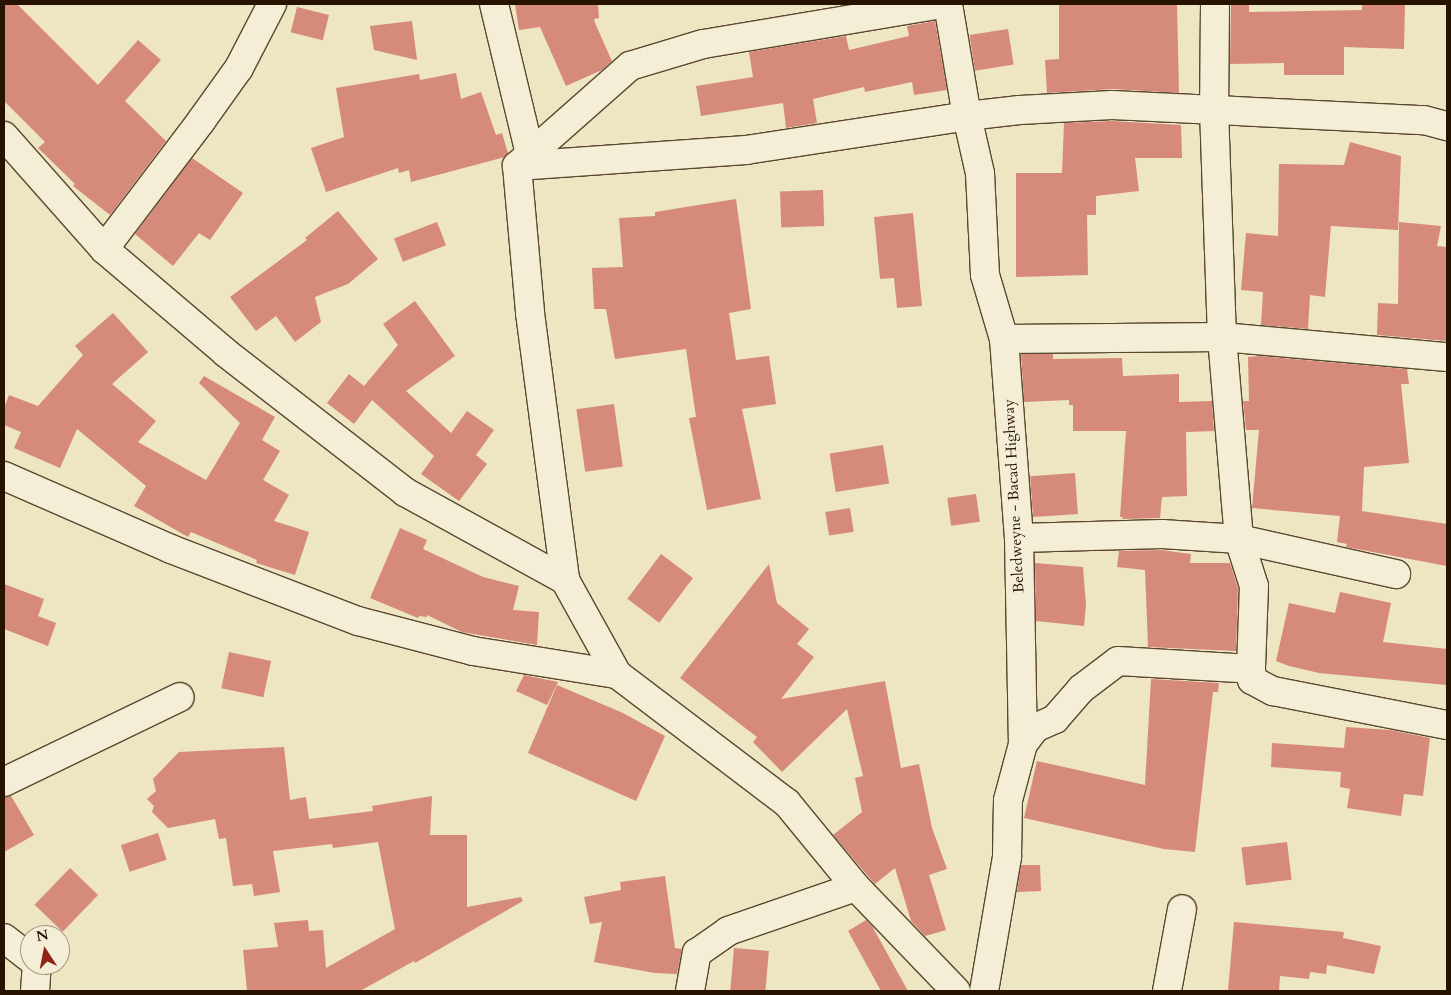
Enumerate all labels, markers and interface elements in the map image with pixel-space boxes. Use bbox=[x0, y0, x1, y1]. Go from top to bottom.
street label: Beledweyne - Bacad Highway bbox=[1000, 399, 1028, 593]
north arrow bbox=[20, 925, 70, 975]
text: N bbox=[34, 925, 50, 946]

